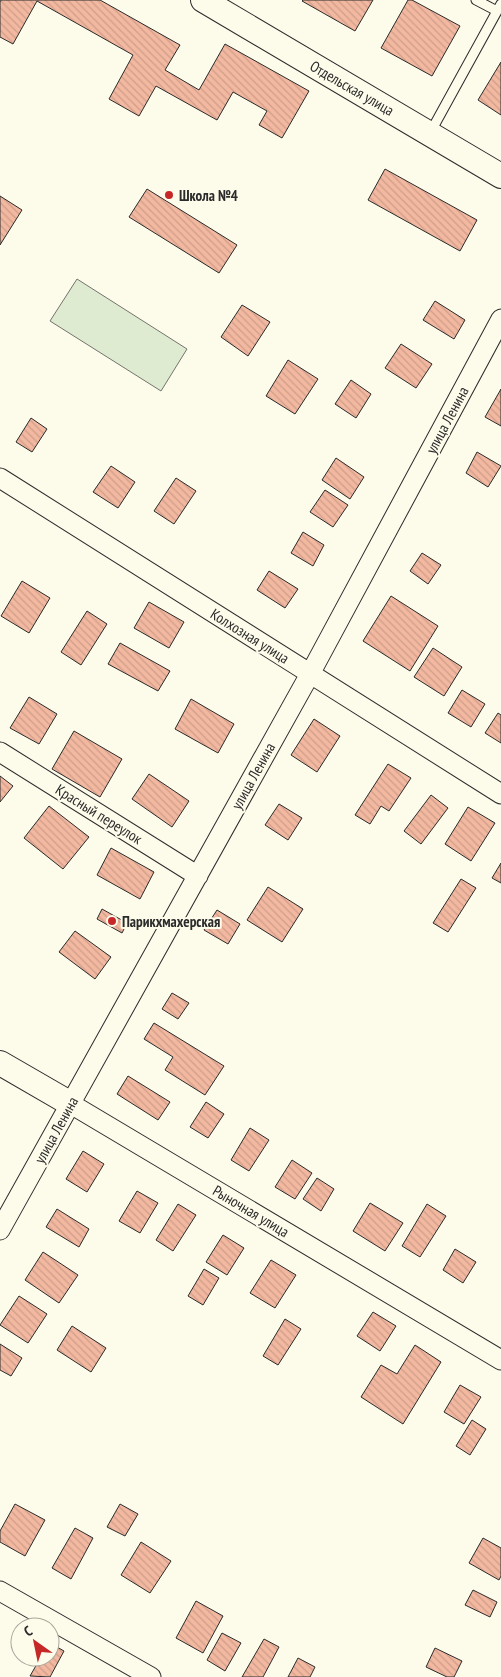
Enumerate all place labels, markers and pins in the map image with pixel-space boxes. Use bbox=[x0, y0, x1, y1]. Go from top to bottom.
place label: Школа №4 bbox=[179, 186, 238, 205]
marker: Школа №4 bbox=[163, 189, 175, 201]
place label: Парикхмахерская bbox=[122, 912, 220, 931]
marker: Парикхмахерская bbox=[106, 915, 118, 927]

